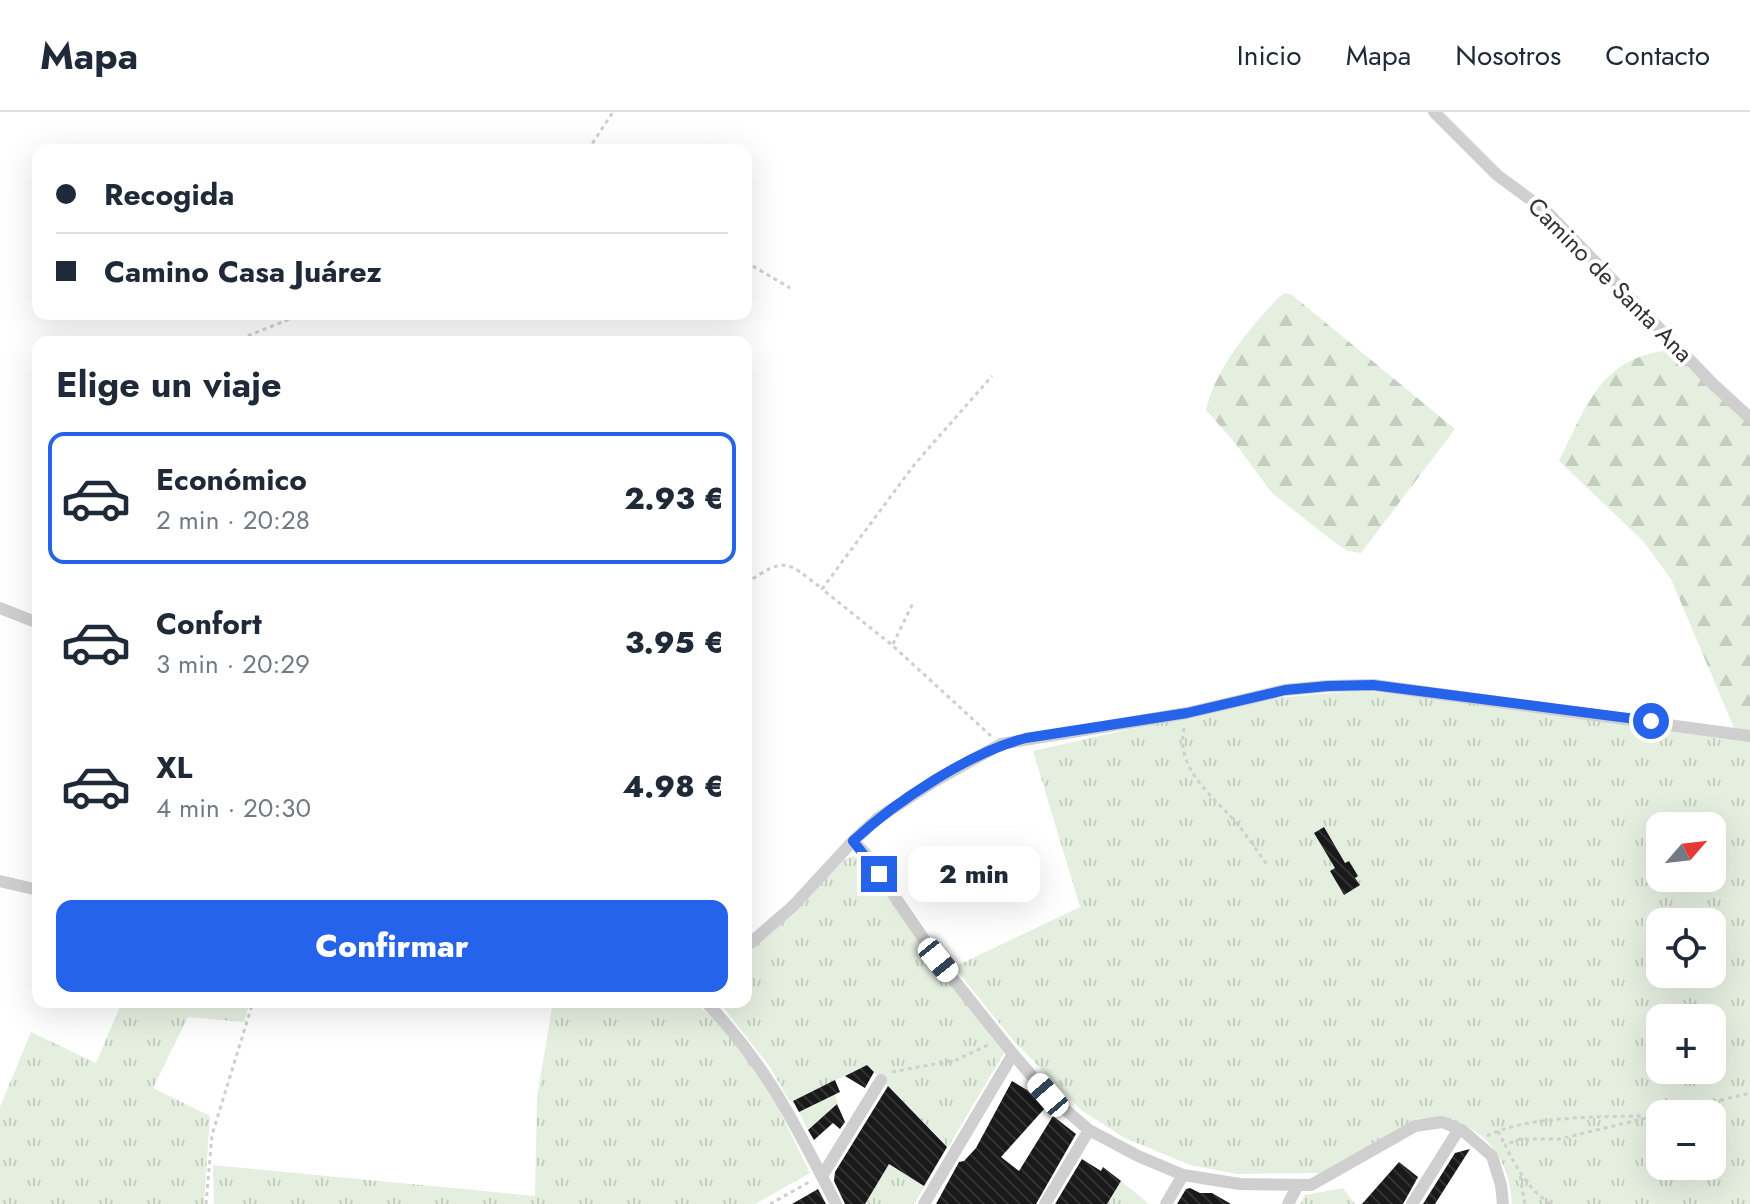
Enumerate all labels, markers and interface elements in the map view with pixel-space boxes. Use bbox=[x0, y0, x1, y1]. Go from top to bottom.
text: Mapa bbox=[40, 28, 138, 83]
text: Inicio bbox=[1237, 35, 1302, 76]
text: Mapa bbox=[1346, 35, 1411, 76]
text: Nosotros bbox=[1455, 35, 1561, 76]
text: Contacto bbox=[1605, 35, 1710, 76]
text: Recogida bbox=[104, 173, 234, 216]
street label: Camino de Santa Ana bbox=[1520, 189, 1701, 370]
text: Camino Casa Juárez bbox=[104, 250, 382, 293]
text: Elige un viaje bbox=[56, 358, 282, 410]
text: Económico bbox=[156, 458, 307, 501]
icon: car bbox=[60, 462, 132, 534]
text: 2.93 € bbox=[624, 477, 724, 520]
text: 2 min · 20:28 bbox=[156, 501, 310, 539]
text: Confort bbox=[156, 602, 262, 645]
icon: car bbox=[60, 606, 132, 678]
text: 3.95 € bbox=[625, 621, 724, 664]
text: 3 min · 20:29 bbox=[156, 645, 310, 683]
route start bbox=[1633, 703, 1669, 739]
text: XL bbox=[156, 746, 192, 789]
icon: car bbox=[60, 750, 132, 822]
text: 4.98 € bbox=[622, 765, 724, 808]
text: 4 min · 20:30 bbox=[156, 789, 311, 827]
north arrow bbox=[1646, 812, 1726, 892]
map controls bbox=[1646, 812, 1726, 1180]
callout: 2 min bbox=[907, 846, 1039, 902]
text: 2 min bbox=[939, 855, 1009, 893]
route end bbox=[861, 856, 897, 892]
button: Confirmar bbox=[56, 900, 728, 992]
button: locate bbox=[1646, 908, 1726, 988]
car bbox=[914, 934, 962, 986]
button: + bbox=[1646, 1004, 1726, 1084]
car bbox=[1023, 1069, 1073, 1121]
button: − bbox=[1646, 1100, 1726, 1180]

